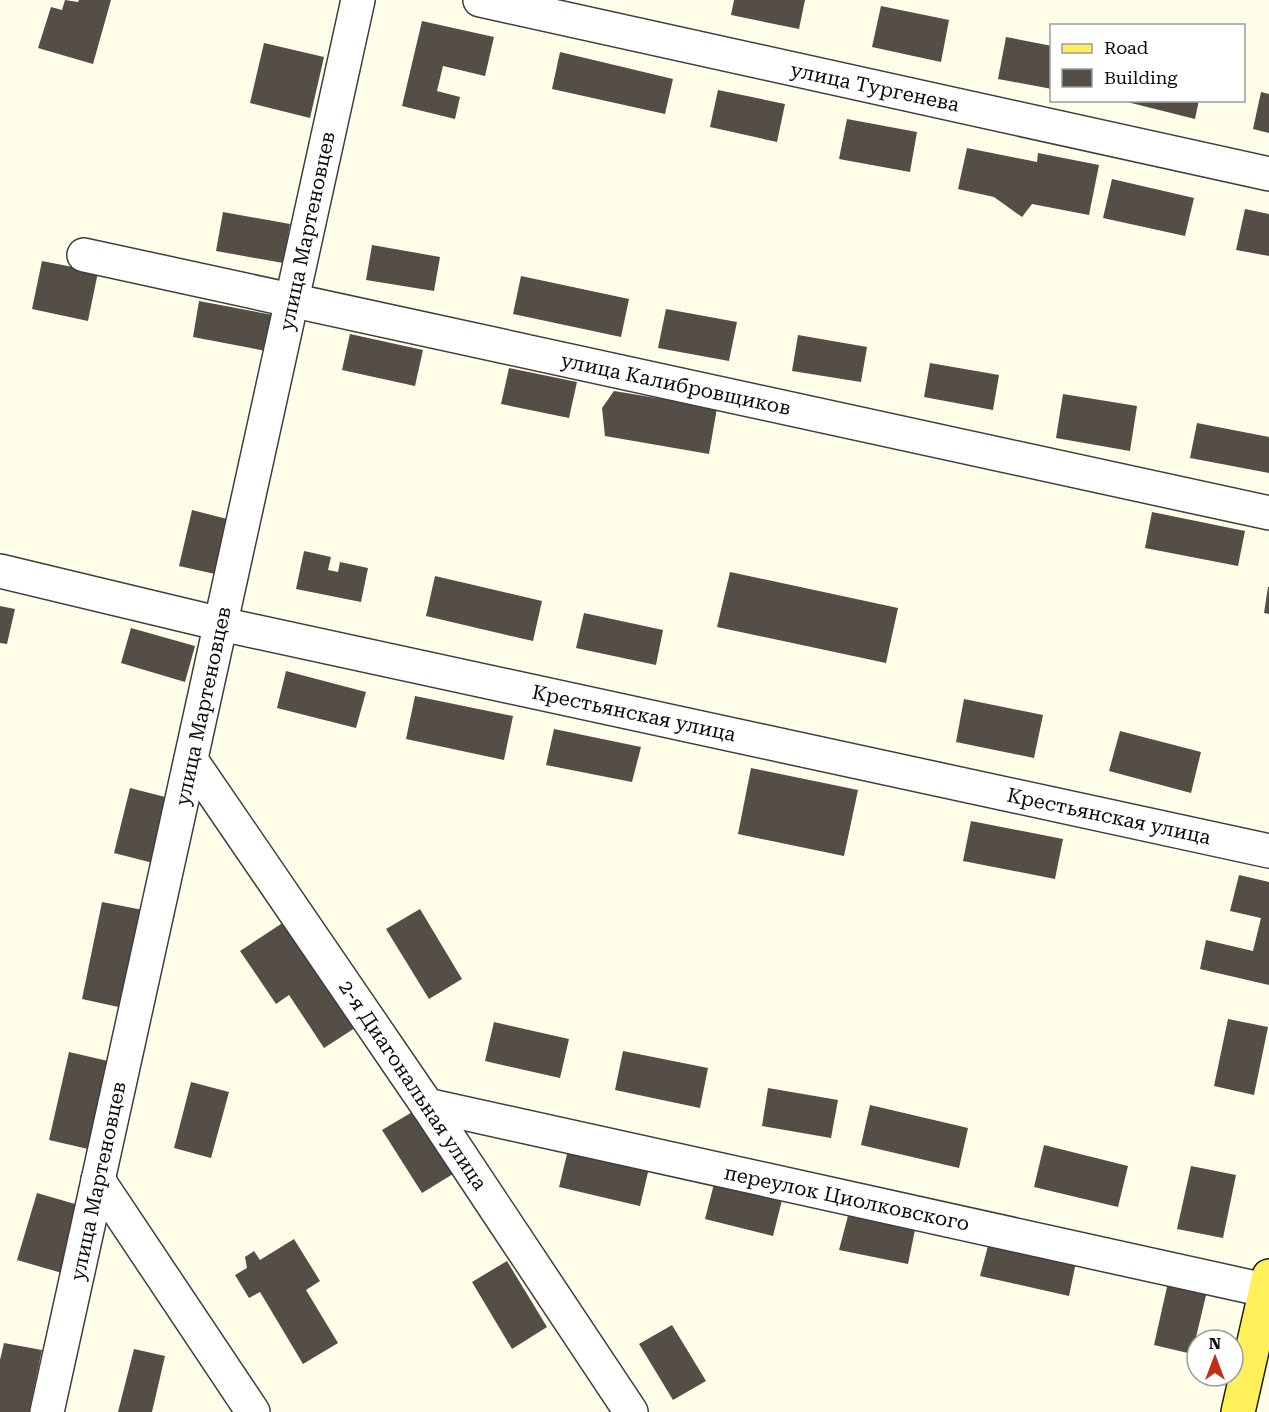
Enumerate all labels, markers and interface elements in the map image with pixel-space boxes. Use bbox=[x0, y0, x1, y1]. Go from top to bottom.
legend bbox=[1050, 24, 1245, 102]
text: Road bbox=[1104, 37, 1149, 58]
street label: улица Тургенева bbox=[789, 57, 962, 117]
text: Building bbox=[1104, 67, 1178, 88]
street label: улица Мартеновцев bbox=[274, 129, 340, 333]
street label: улица Калибровщиков bbox=[559, 348, 793, 420]
street label: улица Мартеновцев bbox=[170, 604, 236, 808]
street label: Крестьянская улица bbox=[530, 680, 738, 746]
street label: Крестьянская улица bbox=[1005, 783, 1213, 849]
street label: 2-я Диагональная улица bbox=[334, 976, 492, 1195]
street label: улица Мартеновцев bbox=[65, 1079, 131, 1283]
street label: переулок Циолковского bbox=[722, 1160, 972, 1236]
north arrow bbox=[1185, 1328, 1245, 1388]
text: N bbox=[1209, 1334, 1221, 1353]

